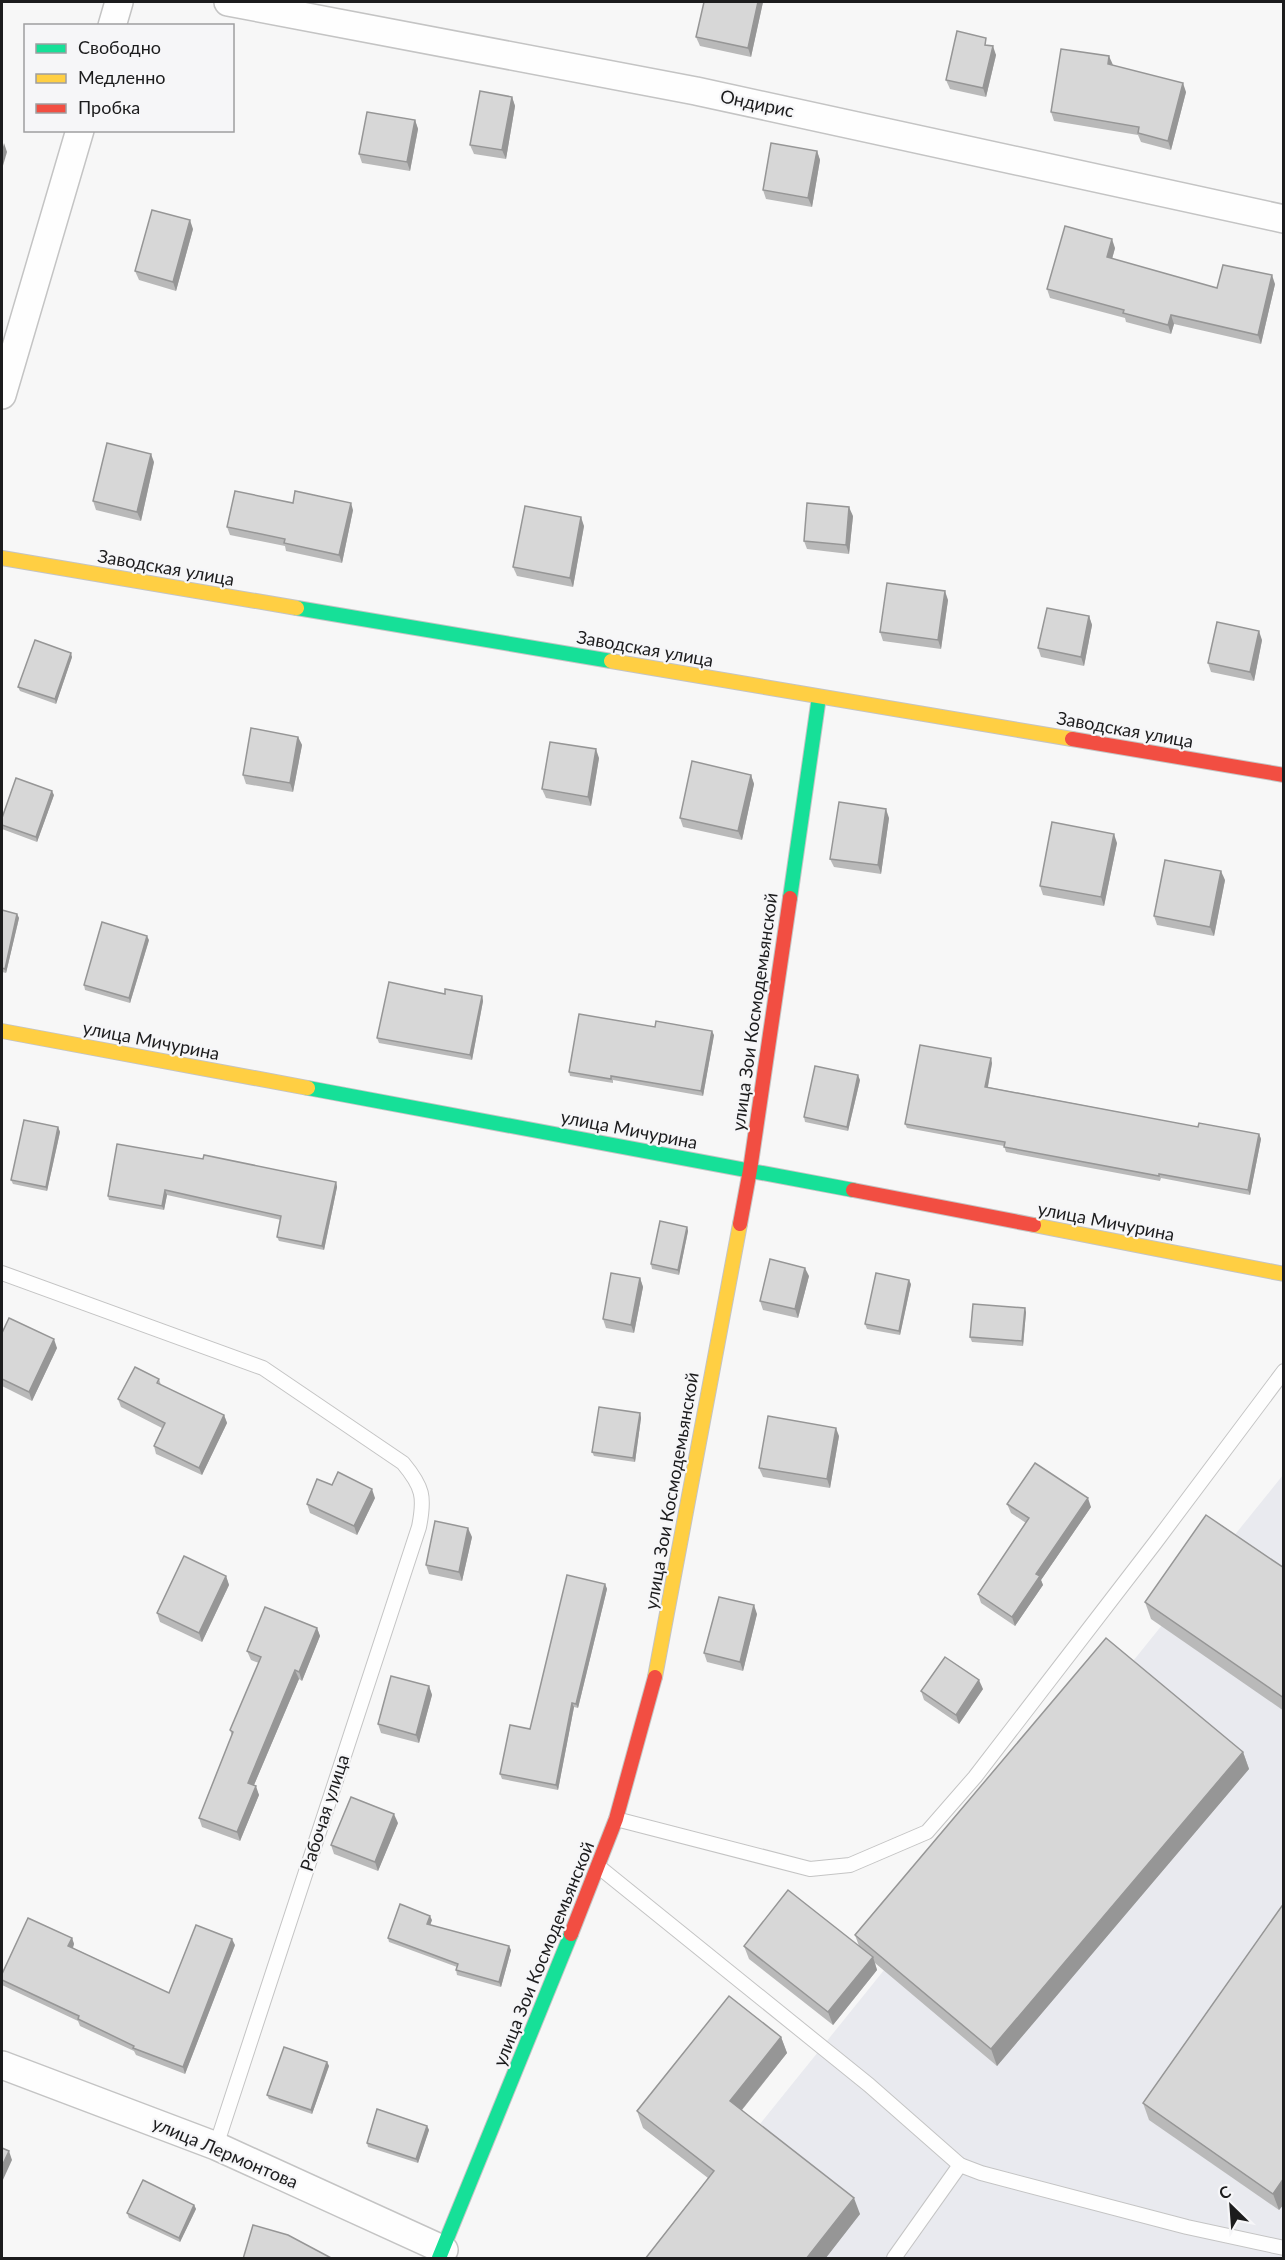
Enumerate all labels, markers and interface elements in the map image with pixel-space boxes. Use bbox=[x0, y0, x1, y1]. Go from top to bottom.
legend bbox=[24, 24, 234, 132]
text: Свободно bbox=[78, 36, 161, 58]
text: Медленно bbox=[78, 66, 166, 88]
street label: Ондирис bbox=[718, 84, 797, 122]
text: Пробка bbox=[78, 96, 140, 118]
street label: Заводская улица bbox=[96, 544, 236, 590]
street label: Заводская улица bbox=[575, 625, 715, 671]
street label: Заводская улица bbox=[1055, 706, 1195, 752]
street label: улица Зои Космодемьянской bbox=[726, 891, 782, 1133]
street label: улица Мичурина bbox=[81, 1016, 221, 1064]
street label: улица Мичурина bbox=[559, 1105, 699, 1153]
street label: улица Мичурина bbox=[1036, 1197, 1176, 1245]
street label: улица Зои Космодемьянской bbox=[639, 1370, 703, 1611]
street label: Рабочая улица bbox=[295, 1752, 353, 1874]
street label: улица Зои Космодемьянской bbox=[488, 1838, 598, 2069]
street label: улица Лермонтова bbox=[149, 2111, 301, 2193]
north arrow bbox=[1201, 2176, 1261, 2236]
text: С bbox=[1216, 2181, 1234, 2203]

